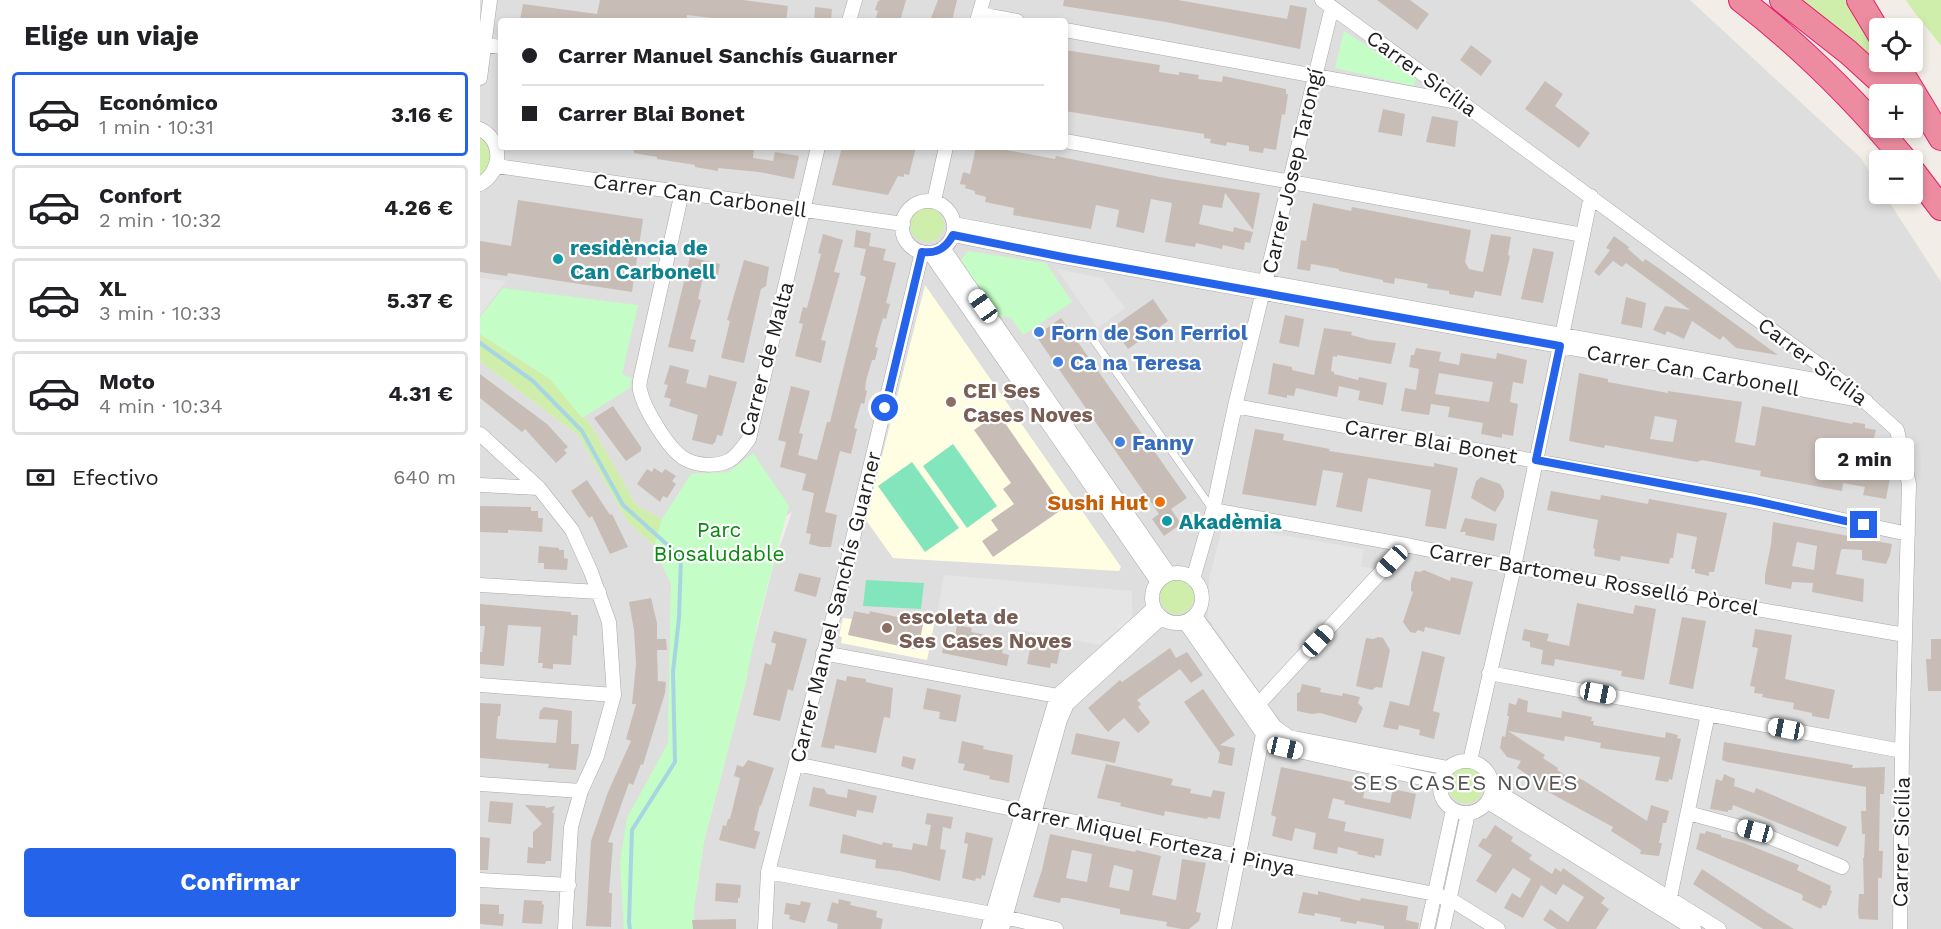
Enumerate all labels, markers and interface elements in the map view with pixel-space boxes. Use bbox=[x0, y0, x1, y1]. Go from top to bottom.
map controls bbox=[1869, 18, 1923, 204]
button: locate bbox=[1869, 18, 1923, 72]
text: Elige un viaje bbox=[24, 20, 199, 52]
street label: Carrer Sicília bbox=[1362, 24, 1482, 122]
text: Carrer Manuel Sanchís Guarner bbox=[558, 43, 897, 68]
street label: Carrer Josep Tarongí bbox=[1256, 65, 1328, 276]
button: + bbox=[1869, 84, 1923, 138]
icon: car bbox=[27, 87, 81, 141]
text: Económico bbox=[99, 90, 218, 115]
text: Carrer Blai Bonet bbox=[558, 101, 745, 126]
text: 3.16 € bbox=[391, 102, 453, 127]
text: 1 min · 10:31 bbox=[99, 115, 214, 139]
button: − bbox=[1869, 150, 1923, 204]
street label: Carrer Can Carbonell bbox=[592, 168, 809, 222]
icon: car bbox=[27, 180, 81, 234]
text: Confort bbox=[99, 183, 182, 208]
text: 4.26 € bbox=[384, 195, 453, 220]
text: 2 min · 10:32 bbox=[99, 208, 221, 232]
place label: residència de Can Carbonell bbox=[570, 235, 716, 284]
marker: residència de Can Carbonell bbox=[551, 252, 565, 266]
icon: car bbox=[27, 273, 81, 327]
text: XL bbox=[99, 276, 127, 301]
street label: Carrer de Malta bbox=[733, 279, 799, 439]
car bbox=[965, 286, 1001, 326]
text: 5.37 € bbox=[387, 288, 453, 313]
text: 3 min · 10:33 bbox=[99, 301, 221, 325]
street label: Carrer Sicília bbox=[1753, 312, 1873, 410]
place label: Forn de Son Ferriol bbox=[1051, 320, 1248, 345]
marker: Forn de Son Ferriol bbox=[1032, 325, 1046, 339]
street label: Carrer Can Carbonell bbox=[1585, 339, 1802, 401]
place label: Ca na Teresa bbox=[1070, 350, 1202, 375]
marker: Ca na Teresa bbox=[1051, 355, 1065, 369]
icon: car bbox=[27, 366, 81, 420]
text: Moto bbox=[99, 369, 155, 394]
place label: CEI Ses Cases Noves bbox=[963, 378, 1093, 427]
text: 4.31 € bbox=[388, 381, 453, 406]
text: 4 min · 10:34 bbox=[99, 394, 223, 418]
route start bbox=[871, 394, 898, 421]
marker: CEI Ses Cases Noves bbox=[944, 395, 958, 409]
street label: Carrer Blai Bonet bbox=[1343, 413, 1520, 469]
place label: Fanny bbox=[1132, 430, 1194, 455]
marker: Fanny bbox=[1113, 435, 1127, 449]
callout: 2 min bbox=[1814, 438, 1914, 480]
text: 2 min bbox=[1837, 447, 1892, 471]
street label: Carrer Manuel Sanchís Guarner bbox=[784, 448, 886, 765]
icon: cash bbox=[24, 461, 57, 494]
text: Efectivo bbox=[72, 465, 159, 490]
text: 640 m bbox=[393, 465, 456, 489]
place label: Sushi Hut bbox=[1047, 490, 1148, 515]
marker: Sushi Hut bbox=[1153, 495, 1167, 509]
place label: Akadèmia bbox=[1179, 509, 1282, 534]
route end bbox=[1850, 511, 1877, 538]
marker: Akadèmia bbox=[1160, 514, 1174, 528]
park label: Parc Biosaludable bbox=[654, 517, 785, 566]
street label: Carrer Bartomeu Rosselló Pòrcel bbox=[1427, 538, 1761, 620]
car bbox=[1373, 542, 1411, 580]
place label: escoleta de Ses Cases Noves bbox=[899, 604, 1072, 653]
marker: escoleta de Ses Cases Noves bbox=[880, 621, 894, 635]
car bbox=[1299, 622, 1337, 660]
car bbox=[1579, 681, 1617, 705]
car bbox=[1767, 717, 1805, 741]
car bbox=[1265, 735, 1305, 761]
district label: SES CASES NOVES bbox=[1353, 770, 1579, 795]
street label: Carrer Sicília bbox=[1887, 776, 1915, 908]
street label: Carrer Miquel Forteza i Pinya bbox=[1004, 795, 1298, 881]
car bbox=[1735, 818, 1775, 844]
button: Confirmar bbox=[24, 848, 456, 917]

